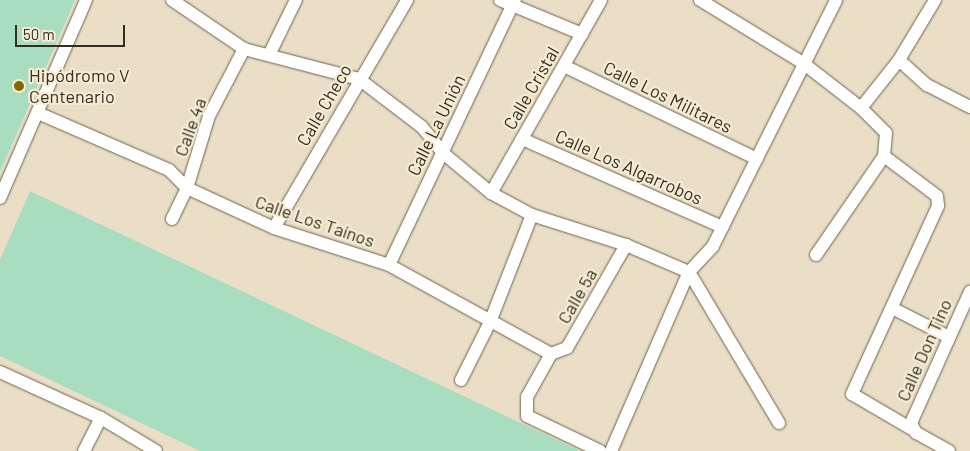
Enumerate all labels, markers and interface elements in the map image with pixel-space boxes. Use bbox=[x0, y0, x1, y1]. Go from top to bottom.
scale bar bbox=[18, 15, 128, 47]
text: 50 m bbox=[23, 25, 55, 43]
street label: Calle Cristal bbox=[499, 43, 563, 133]
street label: Calle Los Militares bbox=[600, 57, 736, 137]
street label: Calle Checo bbox=[292, 60, 356, 150]
place label: Hipódromo V Centenario bbox=[29, 65, 130, 108]
street label: Calle La Unión bbox=[402, 71, 470, 179]
marker: Hipódromo V Centenario bbox=[13, 80, 25, 92]
street label: Calle 4a bbox=[169, 95, 211, 159]
street label: Calle Los Algarrobos bbox=[552, 125, 706, 209]
street label: Calle Los Taínos bbox=[252, 190, 378, 252]
street label: Calle 5a bbox=[553, 265, 601, 327]
street label: Calle Don Tino bbox=[892, 296, 956, 404]

